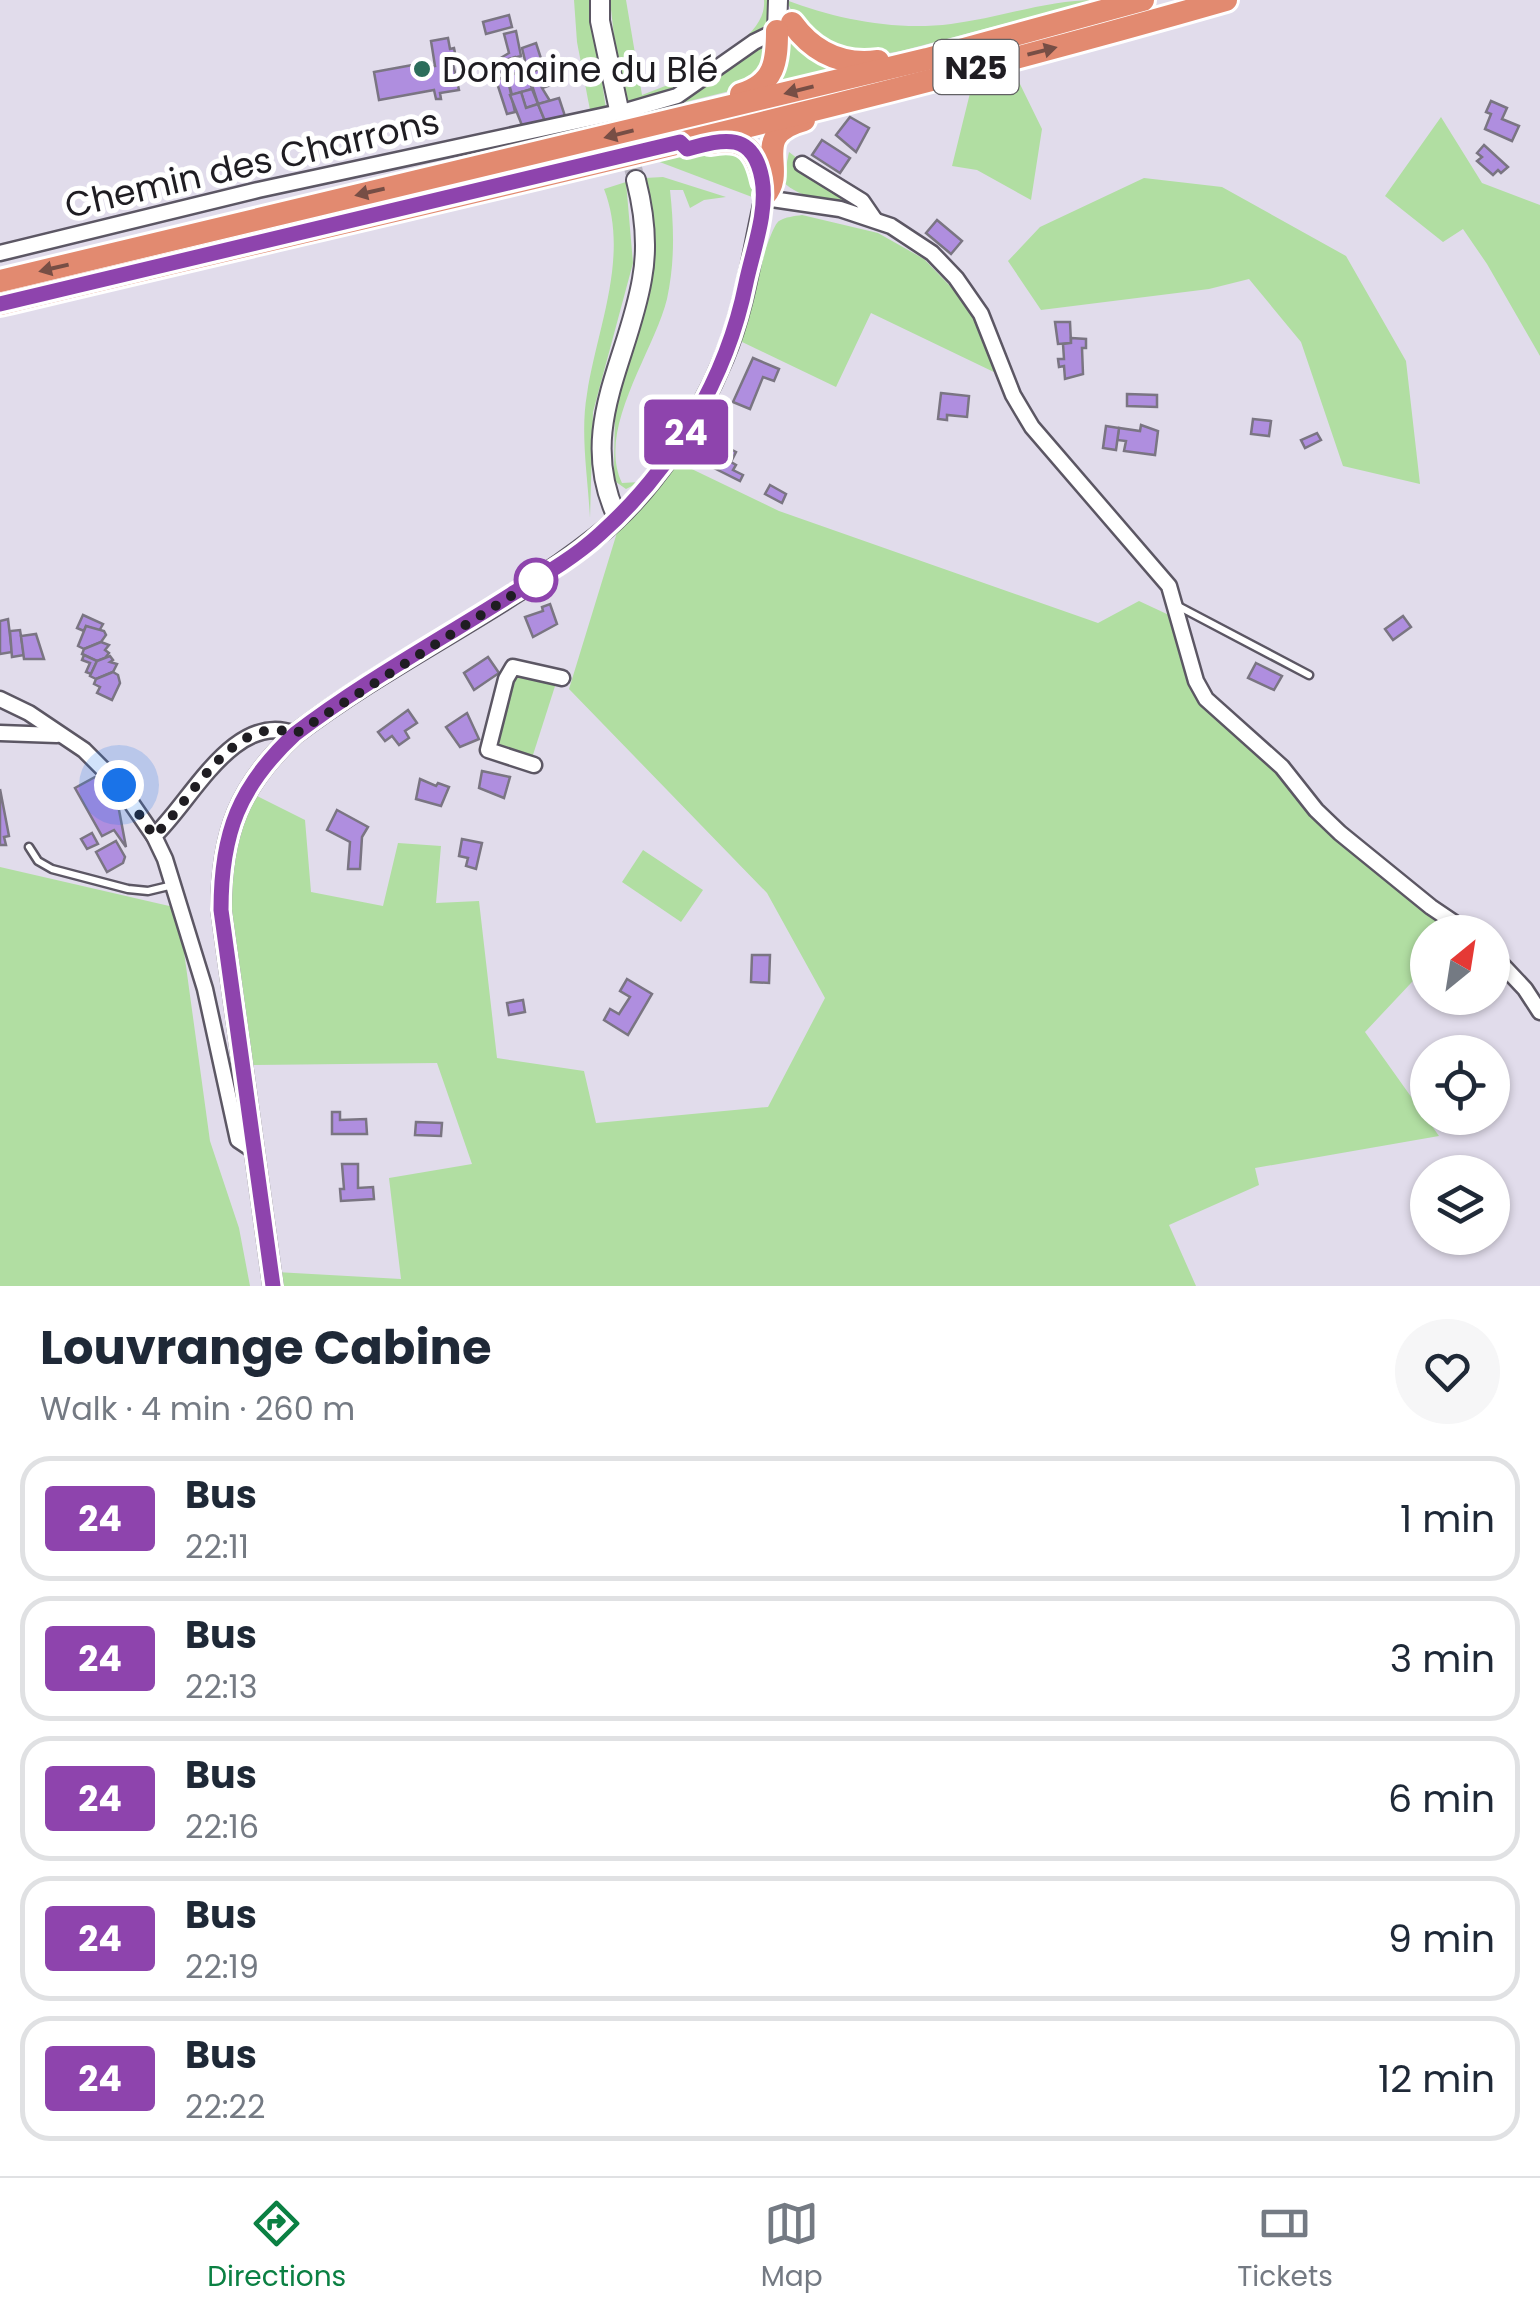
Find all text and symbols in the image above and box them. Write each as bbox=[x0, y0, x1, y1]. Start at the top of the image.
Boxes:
road number: N25 bbox=[934, 40, 1018, 94]
one-way arrow bbox=[1027, 43, 1058, 58]
place label: Domaine du Blé bbox=[442, 45, 718, 94]
marker: Domaine du Blé bbox=[411, 58, 433, 80]
one-way arrow bbox=[783, 83, 814, 98]
street label: Chemin des Charrons bbox=[60, 96, 444, 230]
one-way arrow bbox=[603, 127, 634, 142]
one-way arrow bbox=[354, 185, 385, 200]
one-way arrow bbox=[38, 261, 69, 276]
line badge: 24 bbox=[641, 400, 731, 464]
text: 24 bbox=[664, 408, 708, 457]
unlabelled marker bbox=[515, 559, 557, 601]
your location bbox=[94, 760, 144, 810]
north arrow bbox=[1410, 915, 1510, 1015]
map controls bbox=[1410, 915, 1510, 1255]
button: locate bbox=[1410, 1035, 1510, 1135]
button: layers bbox=[1410, 1155, 1510, 1255]
text: Louvrange Cabine bbox=[40, 1314, 492, 1381]
button: heart bbox=[1395, 1319, 1500, 1424]
text: Walk · 4 min · 260 m bbox=[40, 1386, 355, 1431]
text: Bus bbox=[185, 1468, 257, 1521]
text: 1 min bbox=[1400, 1492, 1495, 1545]
text: 24 bbox=[78, 1494, 122, 1543]
text: 22:11 bbox=[185, 1524, 249, 1569]
text: Bus bbox=[185, 1608, 257, 1661]
text: 3 min bbox=[1390, 1632, 1495, 1685]
text: 24 bbox=[78, 1634, 122, 1683]
text: 22:13 bbox=[185, 1664, 258, 1709]
text: Bus bbox=[185, 1748, 257, 1801]
text: 6 min bbox=[1388, 1772, 1495, 1825]
text: 24 bbox=[78, 1774, 122, 1823]
text: 22:16 bbox=[185, 1804, 259, 1849]
text: Bus bbox=[185, 1888, 257, 1941]
text: 9 min bbox=[1388, 1912, 1495, 1965]
text: 24 bbox=[78, 1914, 122, 1963]
text: 22:19 bbox=[185, 1944, 259, 1989]
text: Bus bbox=[185, 2028, 257, 2081]
text: 12 min bbox=[1378, 2052, 1495, 2105]
text: 24 bbox=[78, 2054, 122, 2103]
text: 22:22 bbox=[185, 2084, 265, 2129]
tab: Directions bbox=[207, 2196, 346, 2298]
tab: Map bbox=[761, 2196, 823, 2298]
tab: Tickets bbox=[1237, 2196, 1333, 2298]

